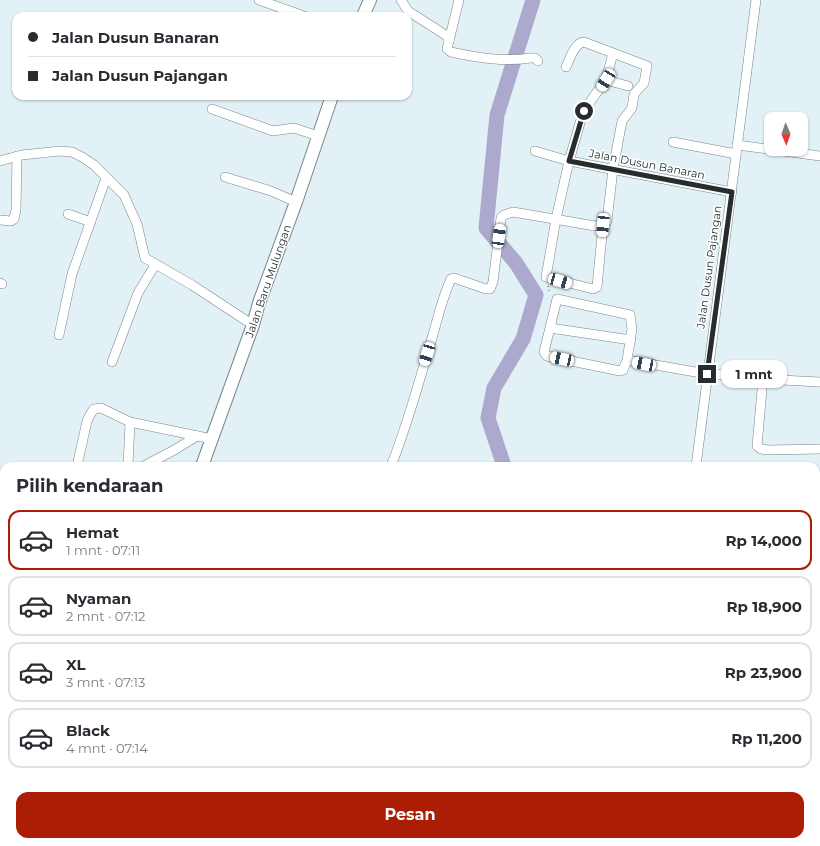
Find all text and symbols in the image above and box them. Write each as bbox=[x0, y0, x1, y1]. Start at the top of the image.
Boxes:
text: Jalan Dusun Banaran bbox=[52, 28, 219, 47]
text: Jalan Dusun Pajangan bbox=[52, 66, 228, 85]
car bbox=[595, 67, 617, 93]
route start bbox=[575, 102, 593, 120]
north arrow bbox=[764, 112, 808, 156]
map controls bbox=[764, 112, 808, 156]
street label: Jalan Dusun Banaran bbox=[587, 146, 706, 182]
street label: Jalan Dusun Pajangan bbox=[693, 205, 725, 330]
car bbox=[596, 213, 610, 237]
street label: Jalan Baru Mulungan bbox=[242, 223, 294, 340]
car bbox=[491, 223, 507, 249]
car bbox=[547, 272, 573, 290]
car bbox=[418, 341, 436, 367]
car bbox=[549, 351, 575, 367]
car bbox=[631, 356, 657, 372]
callout: 1 mnt bbox=[721, 360, 787, 388]
route end bbox=[698, 365, 716, 383]
text: 1 mnt bbox=[735, 366, 773, 382]
text: Pilih kendaraan bbox=[16, 475, 163, 497]
icon: car bbox=[18, 522, 54, 558]
text: Hemat bbox=[66, 523, 119, 542]
text: Rp 14,000 bbox=[726, 531, 802, 550]
text: 1 mnt · 07:11 bbox=[66, 542, 140, 558]
icon: car bbox=[18, 588, 54, 624]
text: Nyaman bbox=[66, 589, 131, 608]
text: Rp 18,900 bbox=[727, 597, 802, 616]
text: 2 mnt · 07:12 bbox=[66, 608, 145, 624]
icon: car bbox=[18, 654, 54, 690]
text: XL bbox=[66, 655, 85, 674]
text: Rp 23,900 bbox=[725, 663, 802, 682]
text: 3 mnt · 07:13 bbox=[66, 674, 145, 690]
icon: car bbox=[18, 720, 54, 756]
text: Black bbox=[66, 721, 110, 740]
text: Rp 11,200 bbox=[731, 729, 802, 748]
text: 4 mnt · 07:14 bbox=[66, 740, 148, 756]
button: Pesan bbox=[16, 792, 804, 838]

